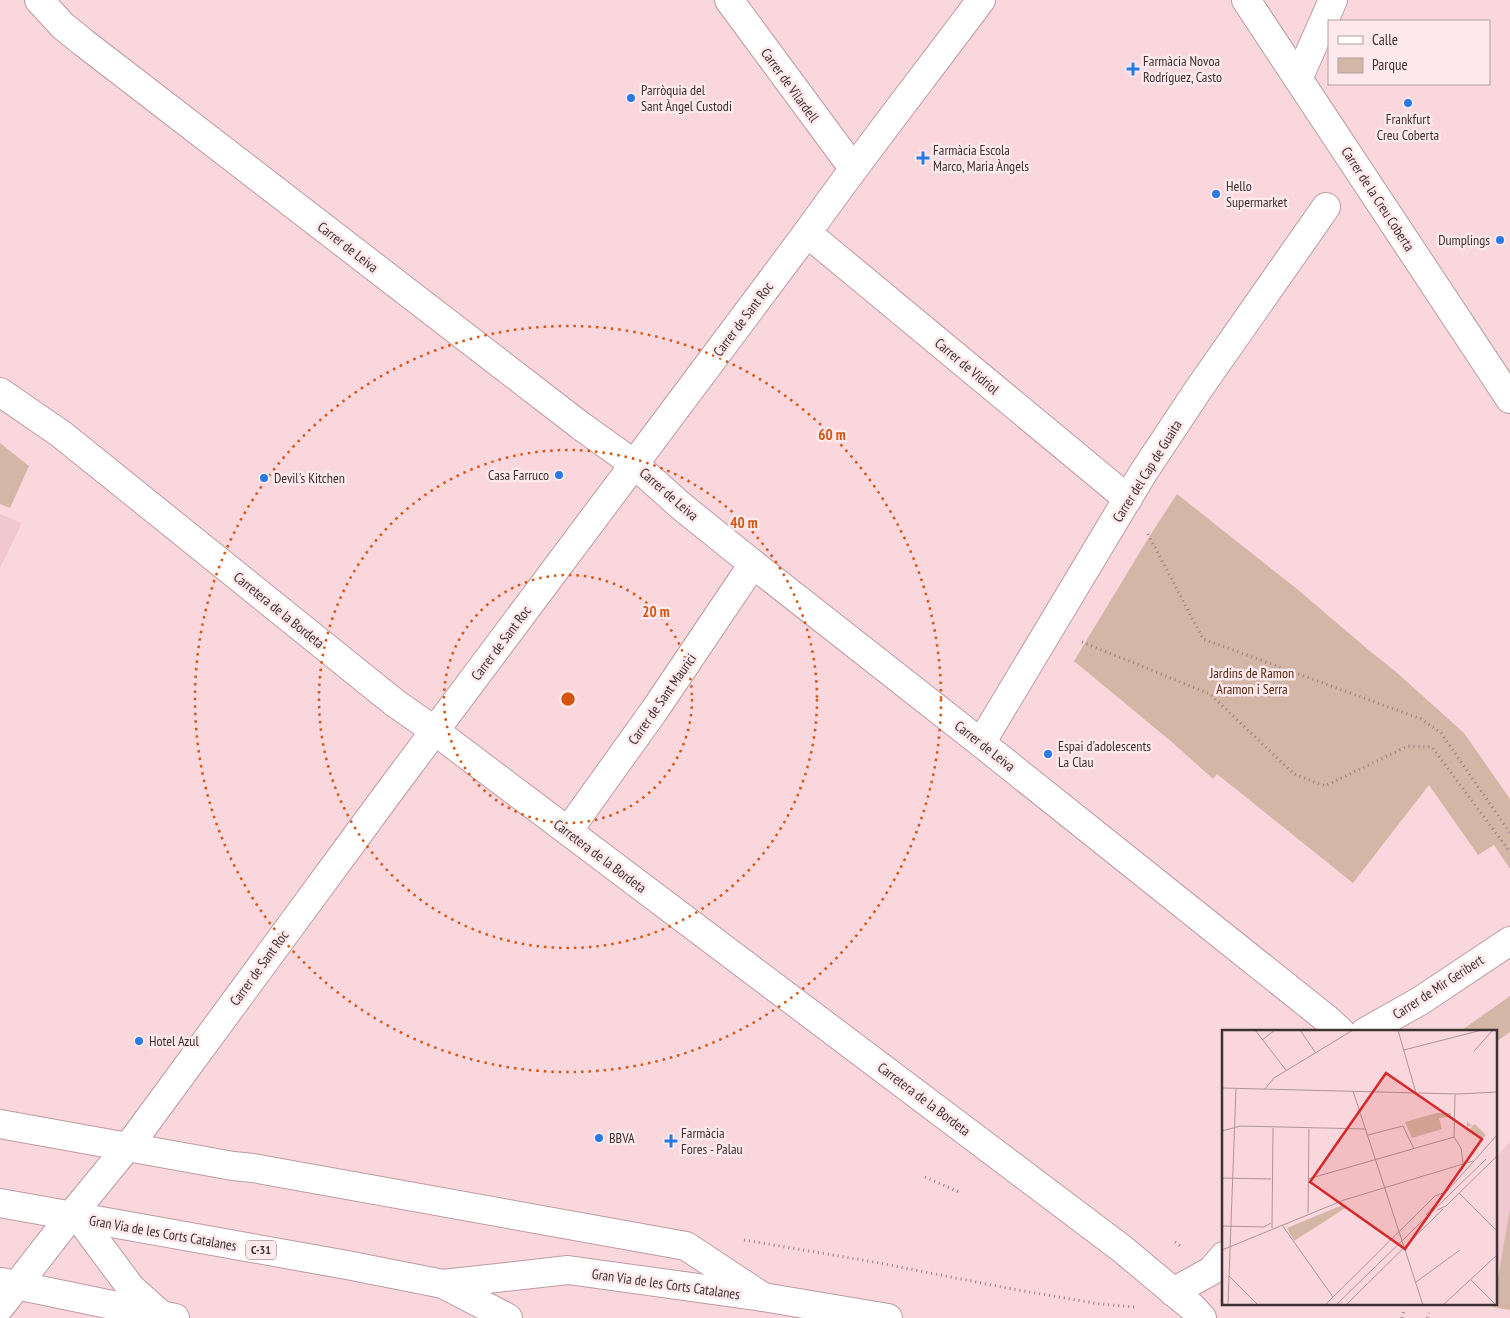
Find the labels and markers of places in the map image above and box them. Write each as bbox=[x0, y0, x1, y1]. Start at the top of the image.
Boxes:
place label: Farmàcia Novoa Rodríguez, Casto bbox=[1143, 52, 1222, 86]
marker: Farmàcia Novoa Rodríguez, Casto bbox=[1127, 63, 1139, 75]
place label: Parròquia del Sant Àngel Custodi bbox=[641, 81, 732, 115]
marker: Parròquia del Sant Àngel Custodi bbox=[625, 92, 637, 104]
marker: Frankfurt Creu Coberta bbox=[1402, 97, 1414, 109]
place label: Frankfurt Creu Coberta bbox=[1377, 110, 1439, 144]
place label: Farmàcia Escola Marco, Maria Àngels bbox=[933, 141, 1029, 175]
marker: Farmàcia Escola Marco, Maria Àngels bbox=[917, 152, 929, 164]
place label: Hello Supermarket bbox=[1226, 177, 1287, 211]
marker: Hello Supermarket bbox=[1210, 188, 1222, 200]
place label: Dumplings bbox=[1438, 231, 1490, 249]
marker: Dumplings bbox=[1494, 234, 1506, 246]
place label: Casa Farruco bbox=[488, 466, 549, 484]
place label: Devil's Kitchen bbox=[274, 469, 345, 487]
marker: Casa Farruco bbox=[553, 469, 565, 481]
marker: Devil's Kitchen bbox=[258, 472, 270, 484]
centre of rings bbox=[559, 690, 577, 708]
place label: Espai d'adolescents La Clau bbox=[1058, 737, 1151, 771]
marker: Espai d'adolescents La Clau bbox=[1042, 748, 1054, 760]
place label: Hotel Azul bbox=[149, 1032, 199, 1050]
marker: Hotel Azul bbox=[133, 1035, 145, 1047]
place label: Farmàcia Fores - Palau bbox=[681, 1124, 743, 1158]
place label: BBVA bbox=[609, 1129, 635, 1147]
marker: BBVA bbox=[593, 1132, 605, 1144]
marker: Farmàcia Fores - Palau bbox=[665, 1135, 677, 1147]

